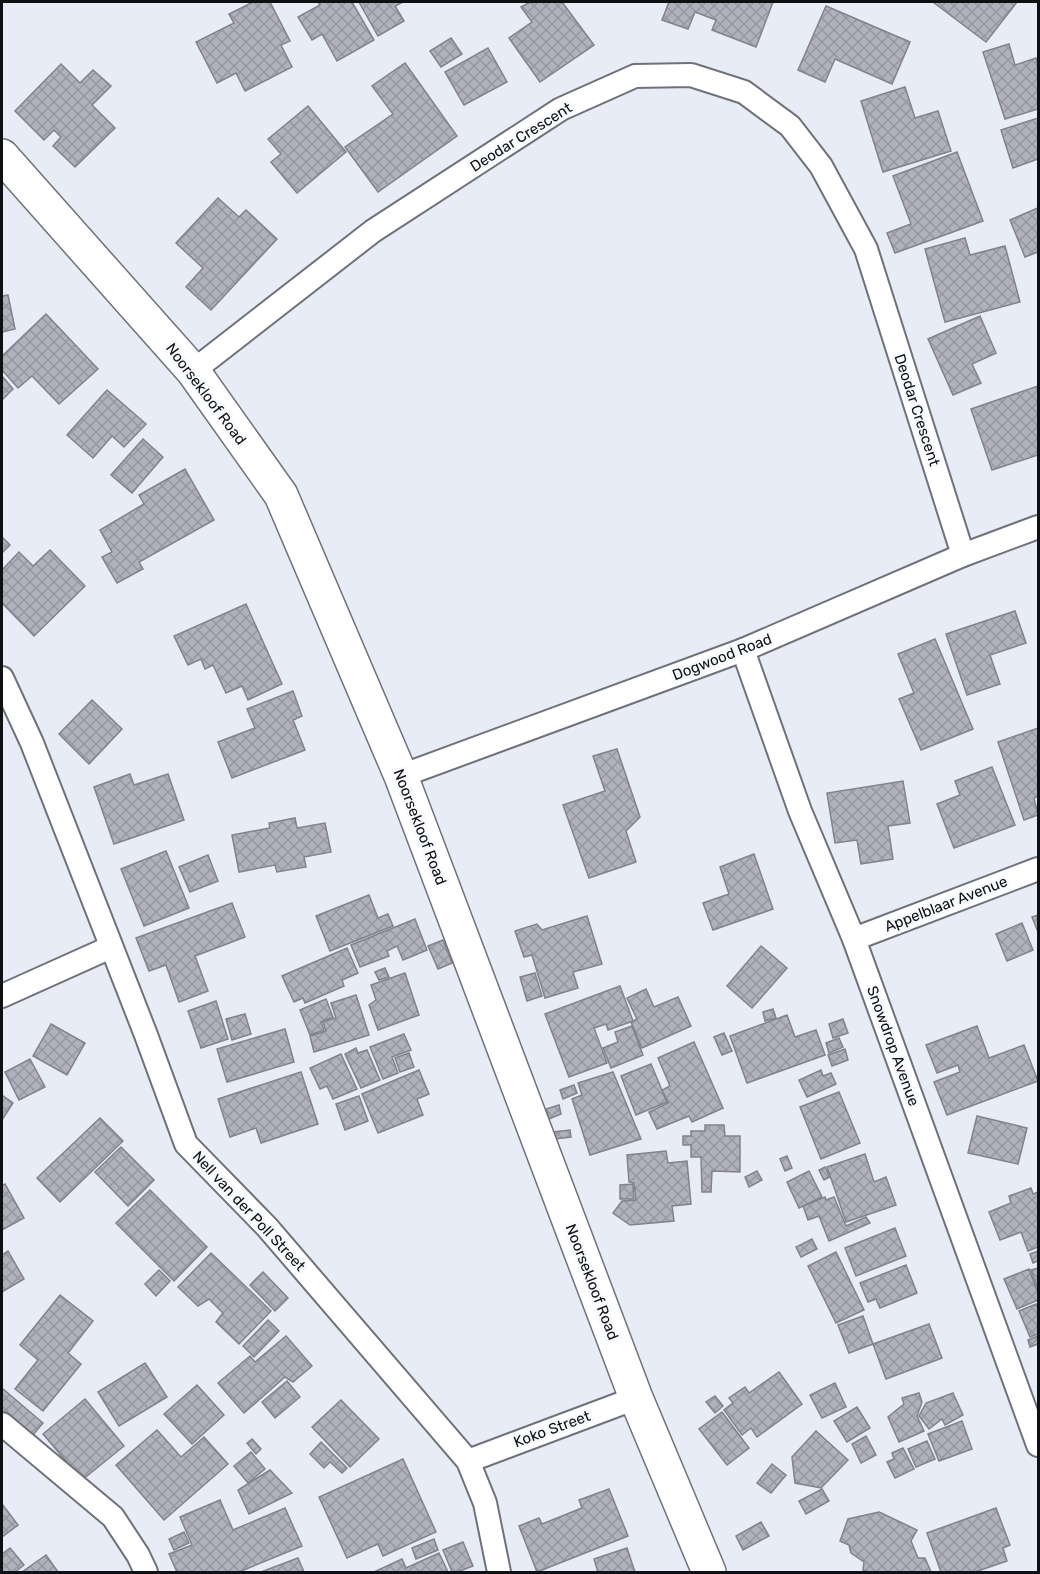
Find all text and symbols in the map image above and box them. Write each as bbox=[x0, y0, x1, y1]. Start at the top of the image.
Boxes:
street label: Deodar Crescent bbox=[467, 98, 575, 176]
street label: Noorsekloof Road bbox=[162, 340, 250, 448]
street label: Deodar Crescent bbox=[890, 352, 944, 468]
street label: Dogwood Road bbox=[670, 630, 774, 684]
street label: Noorsekloof Road bbox=[390, 767, 450, 887]
street label: Appelblaar Avenue bbox=[882, 872, 1010, 936]
street label: Snowdrop Avenue bbox=[863, 983, 923, 1109]
street label: Nell van der Poll Street bbox=[189, 1147, 309, 1275]
street label: Noorsekloof Road bbox=[562, 1222, 622, 1342]
street label: Koko Street bbox=[511, 1407, 593, 1451]

